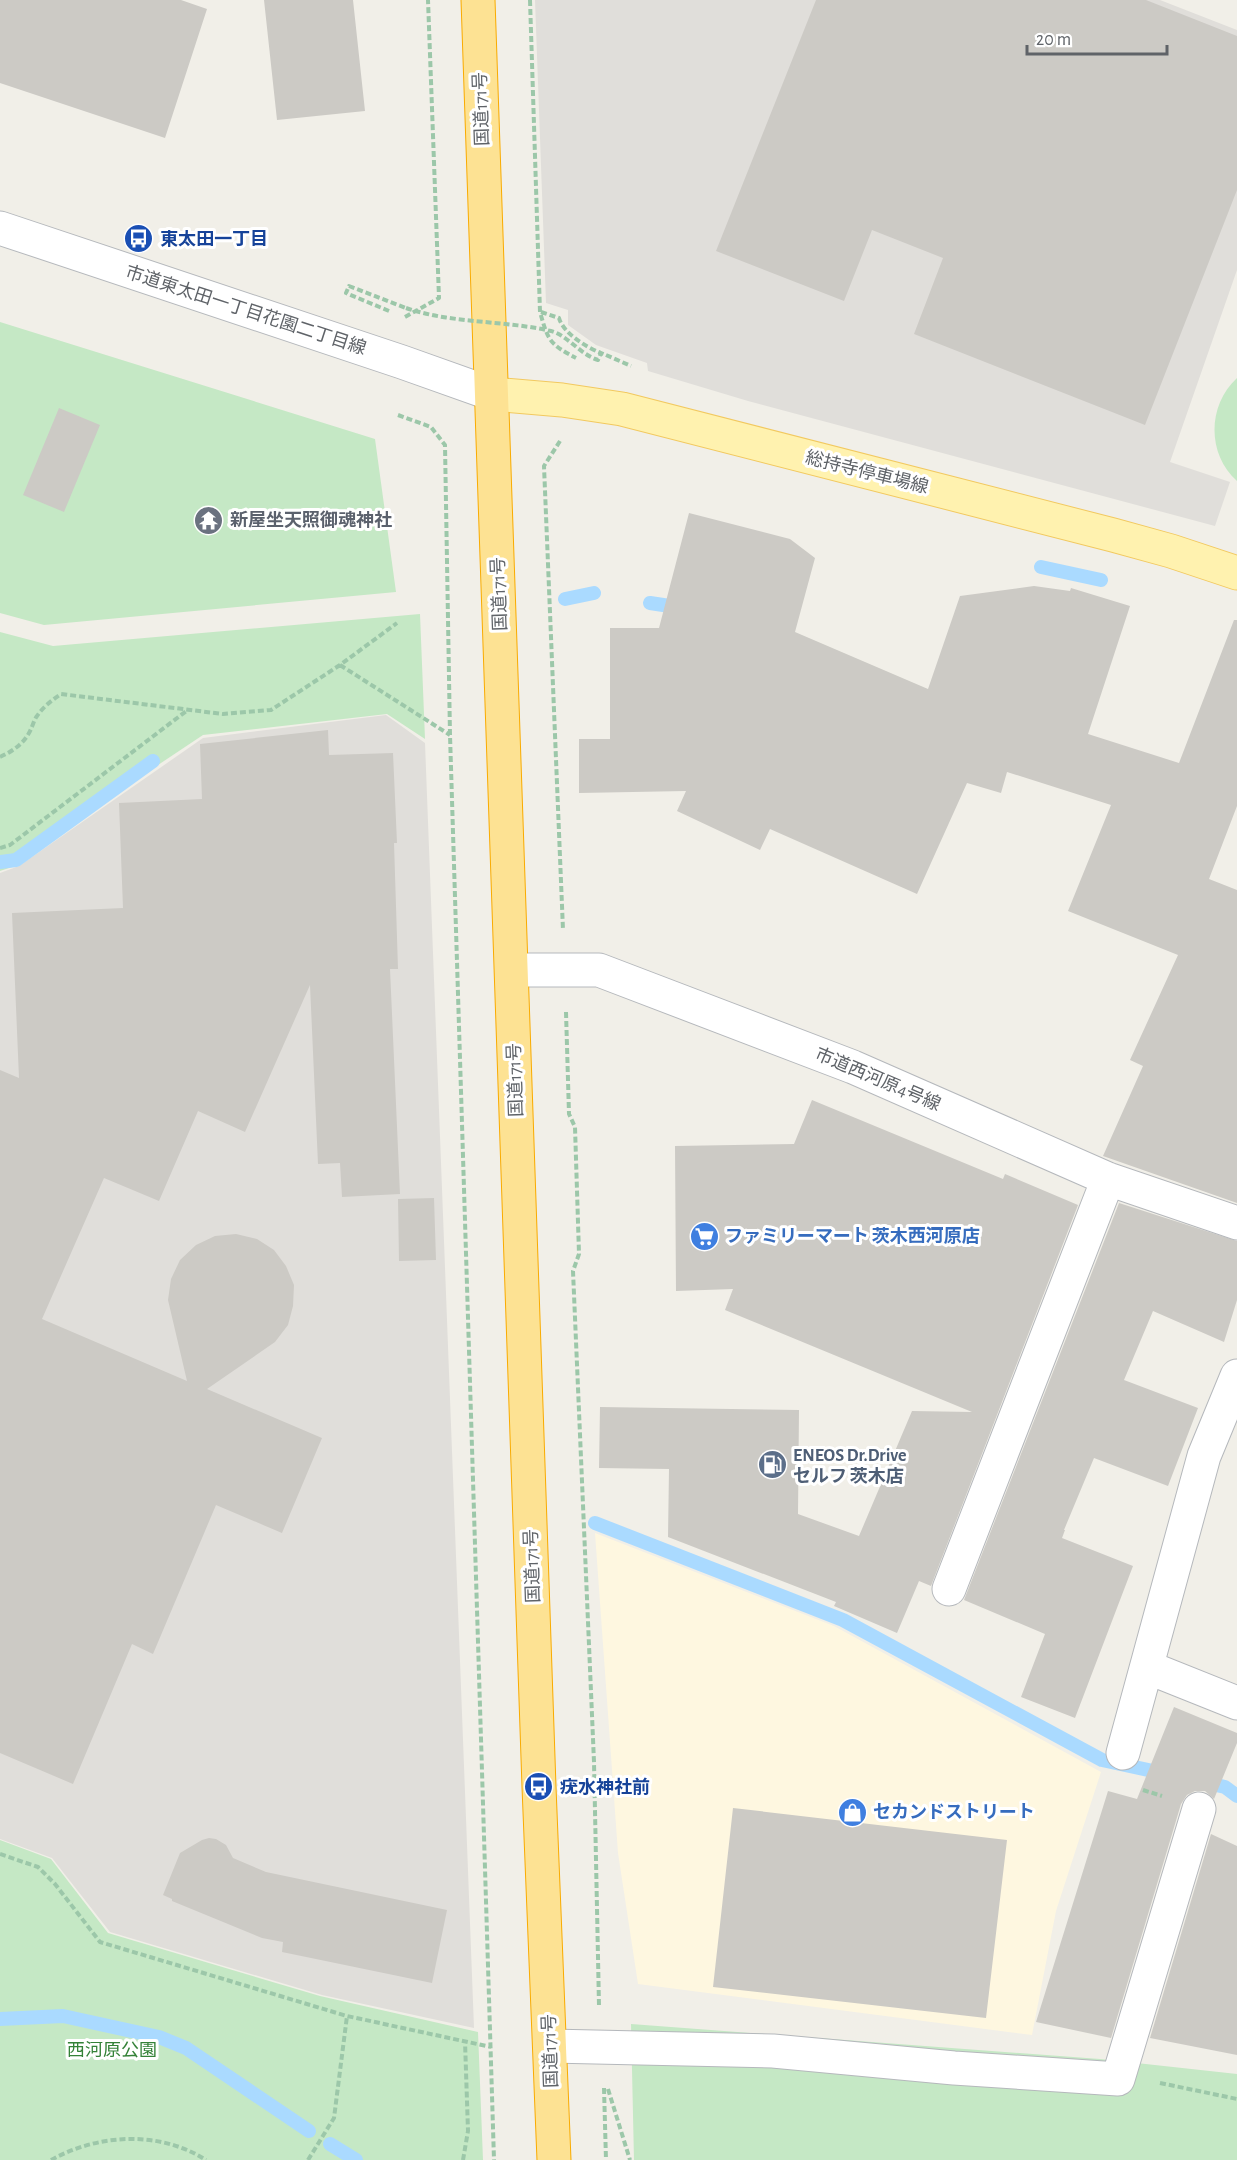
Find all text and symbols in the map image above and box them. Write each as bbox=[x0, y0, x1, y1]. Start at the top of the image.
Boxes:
scale bar bbox=[1027, 18, 1166, 56]
text: 20 m bbox=[1036, 31, 1071, 49]
street label: 国道171号 bbox=[470, 72, 492, 146]
bus stop icon: 東太田一丁目 bbox=[123, 223, 155, 255]
place label: 東太田一丁目 bbox=[160, 230, 268, 249]
street label: 市道東太田一丁目花園二丁目線 bbox=[123, 262, 369, 358]
street label: 総持寺停車場線 bbox=[803, 447, 931, 497]
temple icon: 新屋坐天照御魂神社 bbox=[193, 504, 225, 536]
place label: 新屋坐天照御魂神社 bbox=[230, 510, 392, 530]
street label: 国道171号 bbox=[488, 557, 510, 631]
street label: 国道171号 bbox=[504, 1043, 526, 1117]
street label: 市道西河原4号線 bbox=[812, 1043, 944, 1115]
supermarket icon: ファミリーマート 茨木西河原店 bbox=[688, 1220, 720, 1252]
place label: ファミリーマート 茨木西河原店 bbox=[725, 1226, 980, 1246]
place label: ENEOS Dr.Drive セルフ 茨木店 bbox=[793, 1447, 907, 1486]
fuel station icon: ENEOS Dr.Drive セルフ 茨木店 bbox=[756, 1449, 788, 1481]
street label: 国道171号 bbox=[521, 1529, 543, 1603]
bus stop icon: 疣水神社前 bbox=[523, 1771, 555, 1803]
place label: 疣水神社前 bbox=[560, 1777, 650, 1797]
shop icon: セカンドストリート bbox=[836, 1796, 868, 1828]
place label: セカンドストリート bbox=[873, 1803, 1035, 1822]
street label: 国道171号 bbox=[539, 2014, 561, 2088]
park label: 西河原公園 bbox=[67, 2041, 157, 2060]

